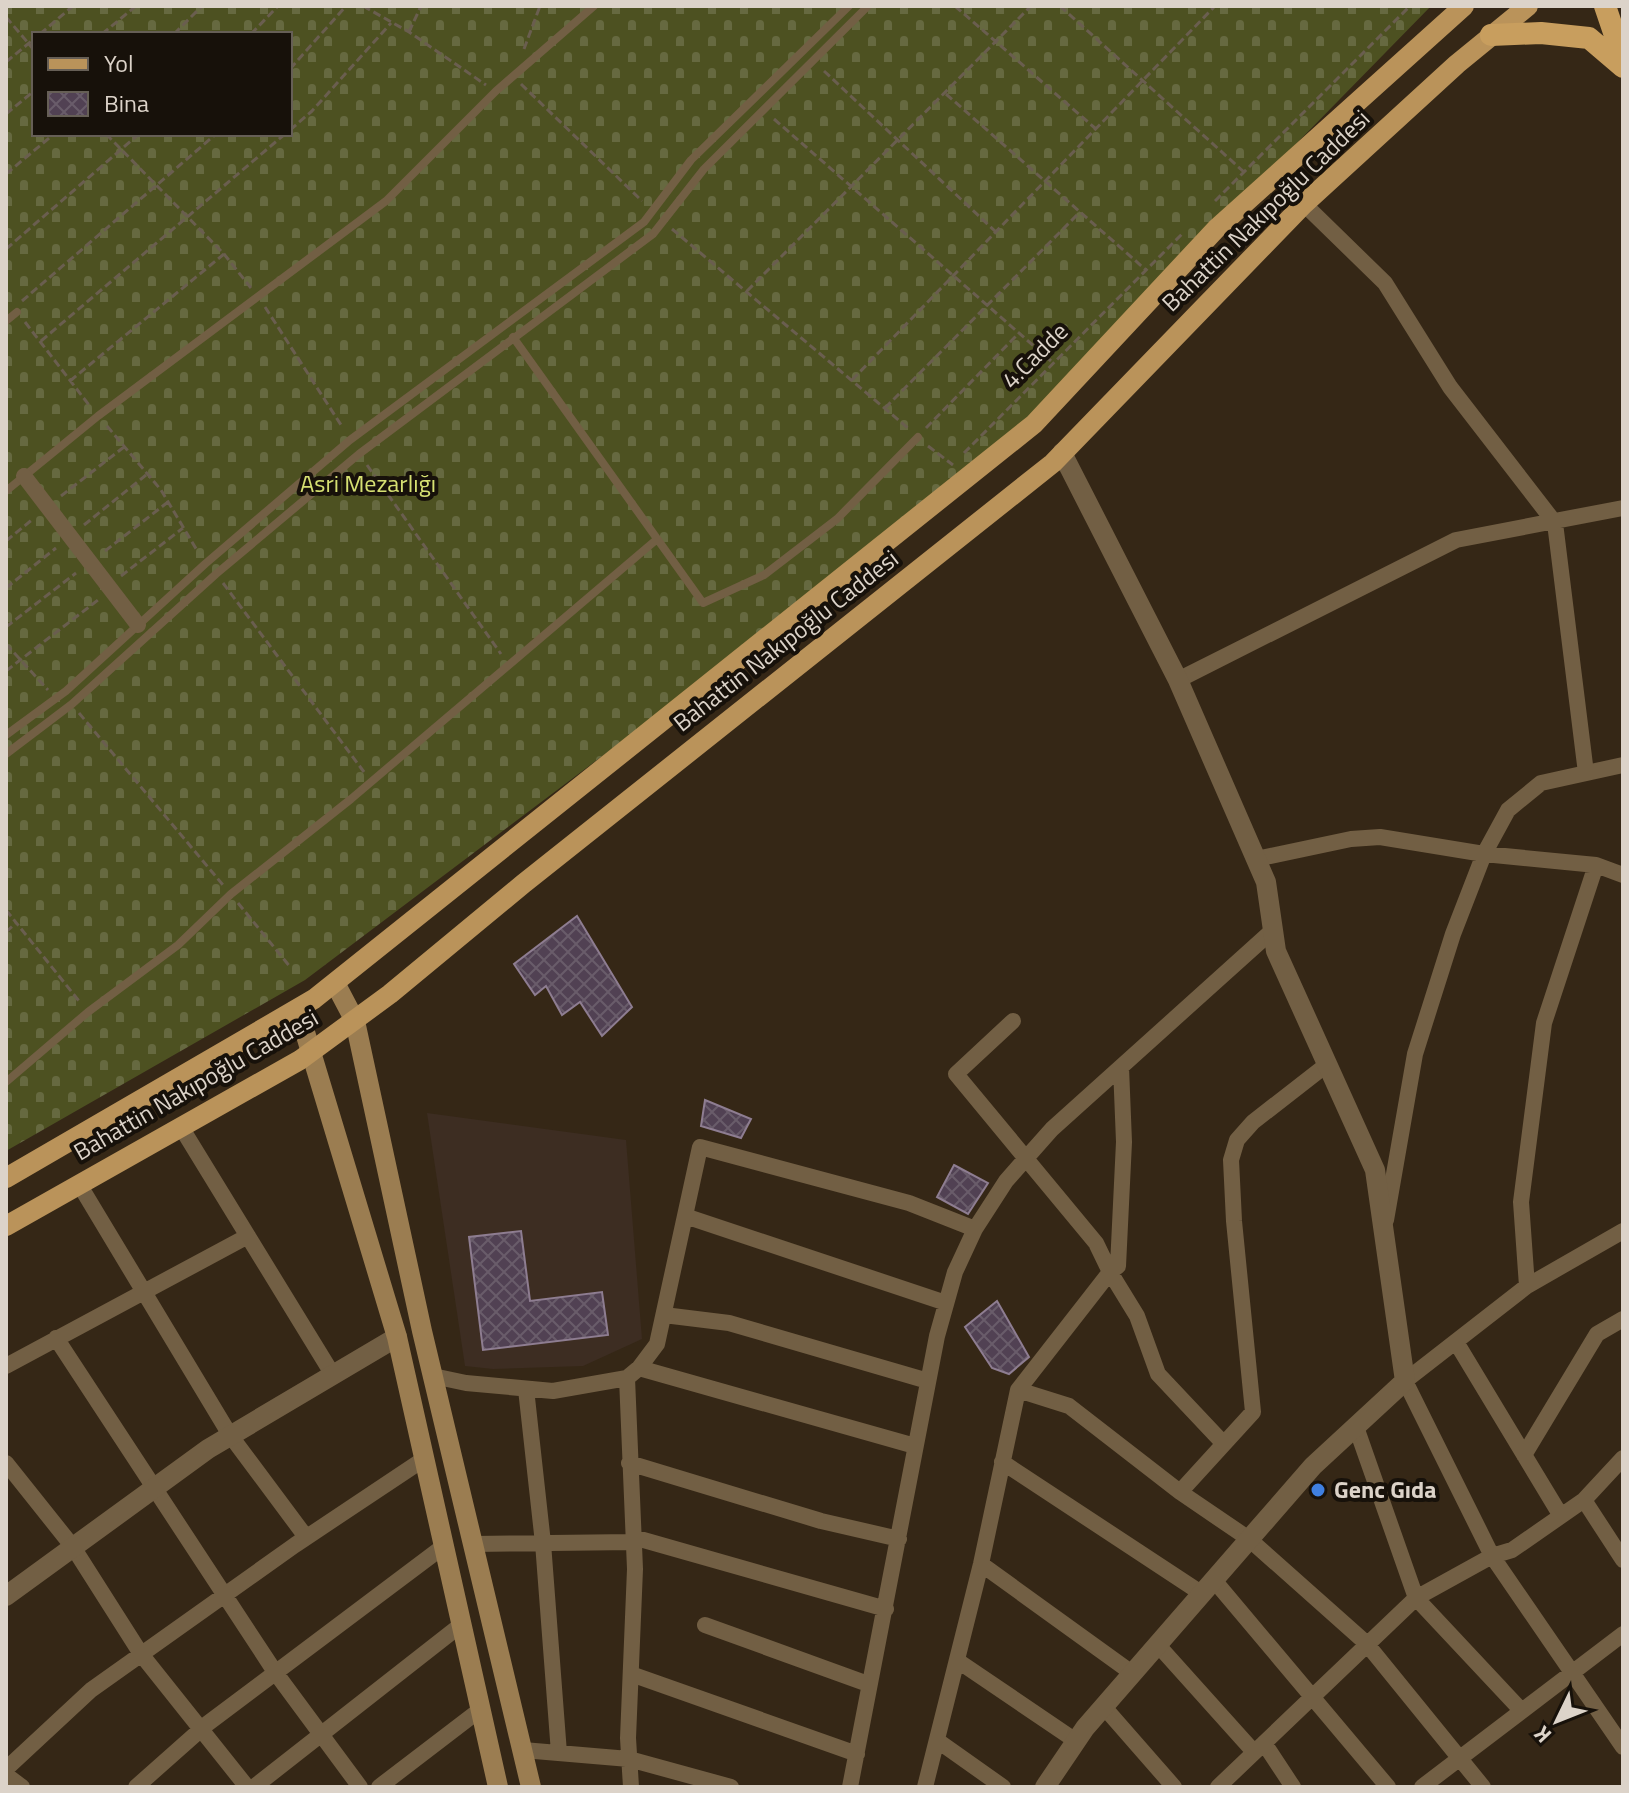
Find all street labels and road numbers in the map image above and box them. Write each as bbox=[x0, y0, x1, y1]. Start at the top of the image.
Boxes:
street label: Bahattin Nakıpoğlu Caddesi bbox=[1153, 101, 1378, 320]
street label: 4.Cadde bbox=[993, 314, 1076, 397]
street label: Bahattin Nakıpoğlu Caddesi bbox=[665, 541, 906, 740]
street label: Bahattin Nakıpoğlu Caddesi bbox=[66, 999, 325, 1169]

